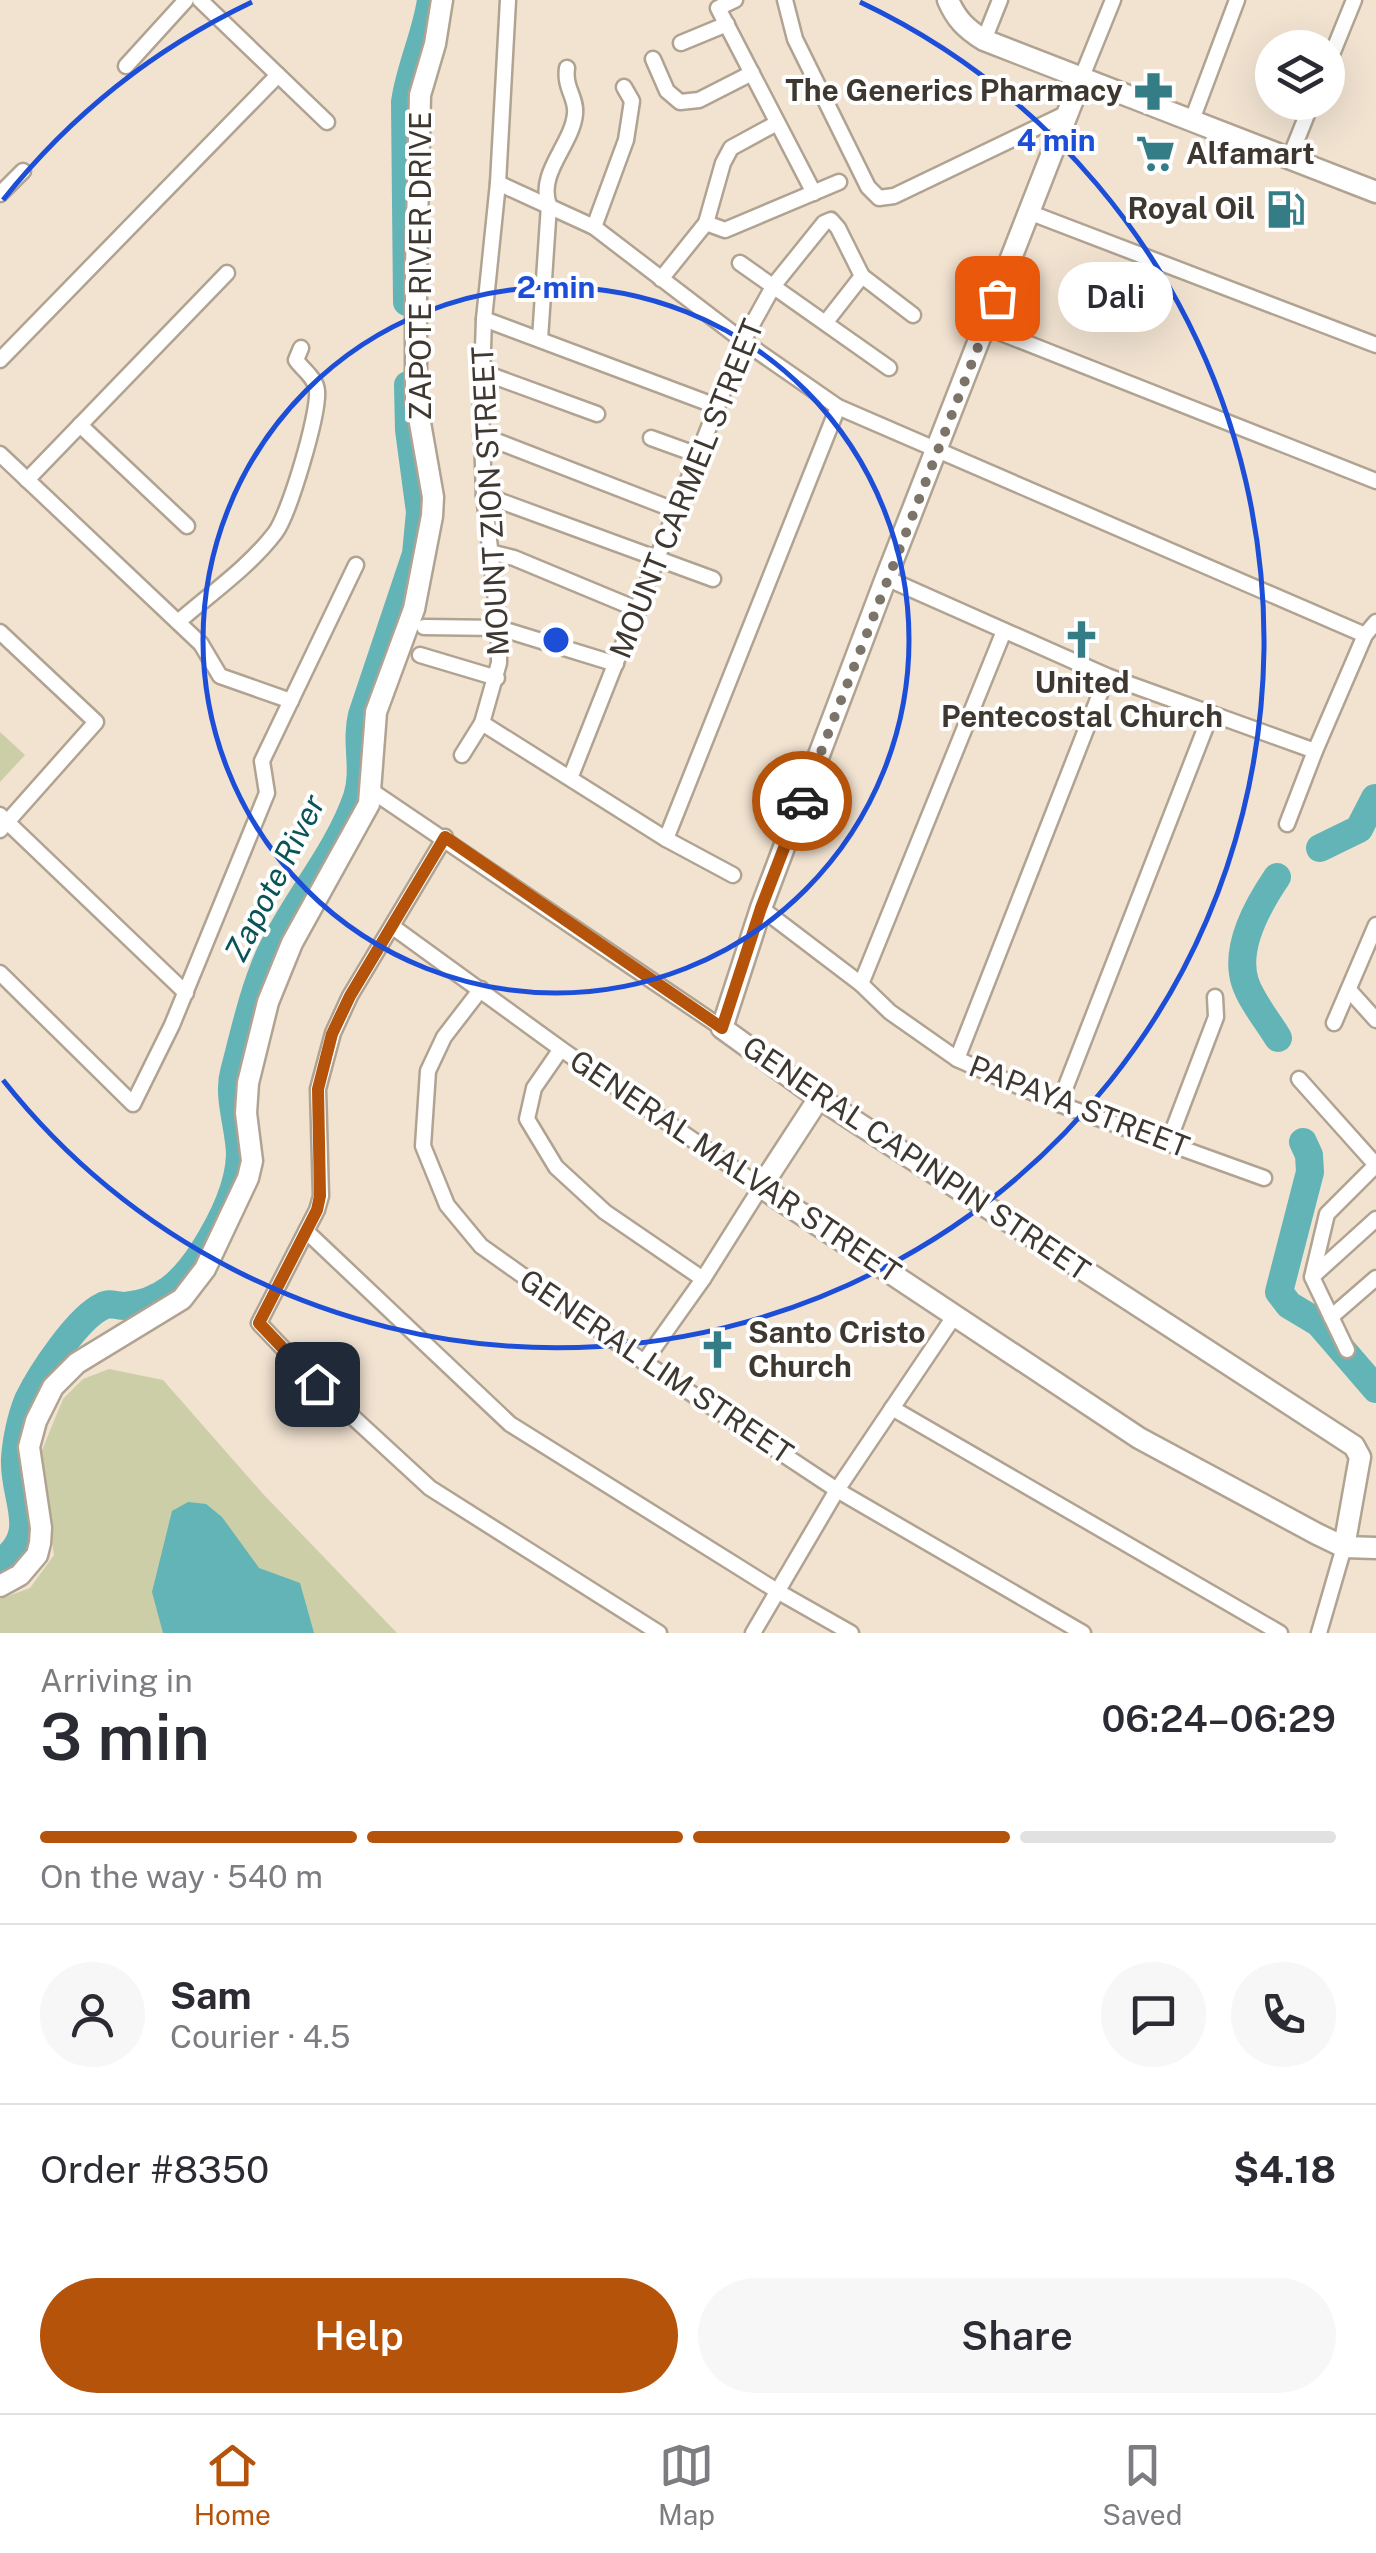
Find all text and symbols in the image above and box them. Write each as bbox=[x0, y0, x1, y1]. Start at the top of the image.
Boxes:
map controls bbox=[1255, 30, 1345, 120]
button: layers bbox=[1255, 30, 1345, 120]
pharmacy icon: The Generics Pharmacy bbox=[1132, 70, 1174, 112]
place label: The Generics Pharmacy bbox=[785, 72, 1123, 108]
street label: ZAPOTE RIVER DRIVE bbox=[402, 111, 438, 421]
text: 4 min bbox=[1016, 122, 1096, 158]
supermarket icon: Alfamart bbox=[1135, 133, 1177, 175]
place label: Alfamart bbox=[1186, 135, 1315, 171]
fuel station icon: Royal Oil bbox=[1264, 188, 1306, 230]
place label: Royal Oil bbox=[1127, 190, 1255, 226]
pin bbox=[955, 256, 1040, 341]
callout: Dali bbox=[1057, 263, 1172, 333]
text: 2 min bbox=[517, 269, 595, 305]
icon: bag bbox=[970, 271, 1025, 326]
text: Dali bbox=[1086, 278, 1145, 315]
street label: MOUNT CARMEL STREET bbox=[602, 314, 771, 663]
street label: MOUNT ZION STREET bbox=[464, 345, 516, 657]
church icon: United Pentecostal Church bbox=[1061, 618, 1103, 660]
centre of rings bbox=[538, 622, 574, 658]
place label: United Pentecostal Church bbox=[941, 664, 1223, 734]
courier bbox=[752, 751, 852, 851]
icon: car bbox=[775, 774, 830, 829]
water label: Zapote River bbox=[217, 788, 333, 967]
street label: GENERAL CAPINPIN STREET bbox=[736, 1028, 1097, 1288]
street label: GENERAL MALVAR STREET bbox=[563, 1042, 908, 1290]
street label: PAPAYA STREET bbox=[964, 1048, 1195, 1165]
street label: GENERAL LIM STREET bbox=[513, 1261, 800, 1471]
place label: Santo Cristo Church bbox=[748, 1314, 926, 1384]
church icon: Santo Cristo Church bbox=[697, 1329, 739, 1371]
pin bbox=[275, 1342, 360, 1427]
icon: home bbox=[290, 1357, 345, 1412]
text: Arriving in bbox=[40, 1662, 193, 1699]
text: 06:24–06:29 bbox=[1101, 1696, 1336, 1741]
text: 3 min bbox=[40, 1698, 210, 1775]
text: On the way · 540 m bbox=[40, 1858, 323, 1895]
button: person bbox=[40, 1962, 145, 2067]
button: chat bbox=[1101, 1962, 1206, 2067]
button: phone bbox=[1231, 1962, 1336, 2067]
text: Sam bbox=[170, 1973, 252, 2018]
text: Courier · 4.5 bbox=[170, 2018, 350, 2055]
text: Order #8350 bbox=[40, 2147, 269, 2192]
text: $4.18 bbox=[1233, 2147, 1336, 2192]
button: Help bbox=[40, 2278, 678, 2393]
button: Share bbox=[698, 2278, 1336, 2393]
tab: Home bbox=[194, 2438, 271, 2531]
tab: Map bbox=[658, 2438, 715, 2531]
tab: Saved bbox=[1102, 2438, 1182, 2531]

